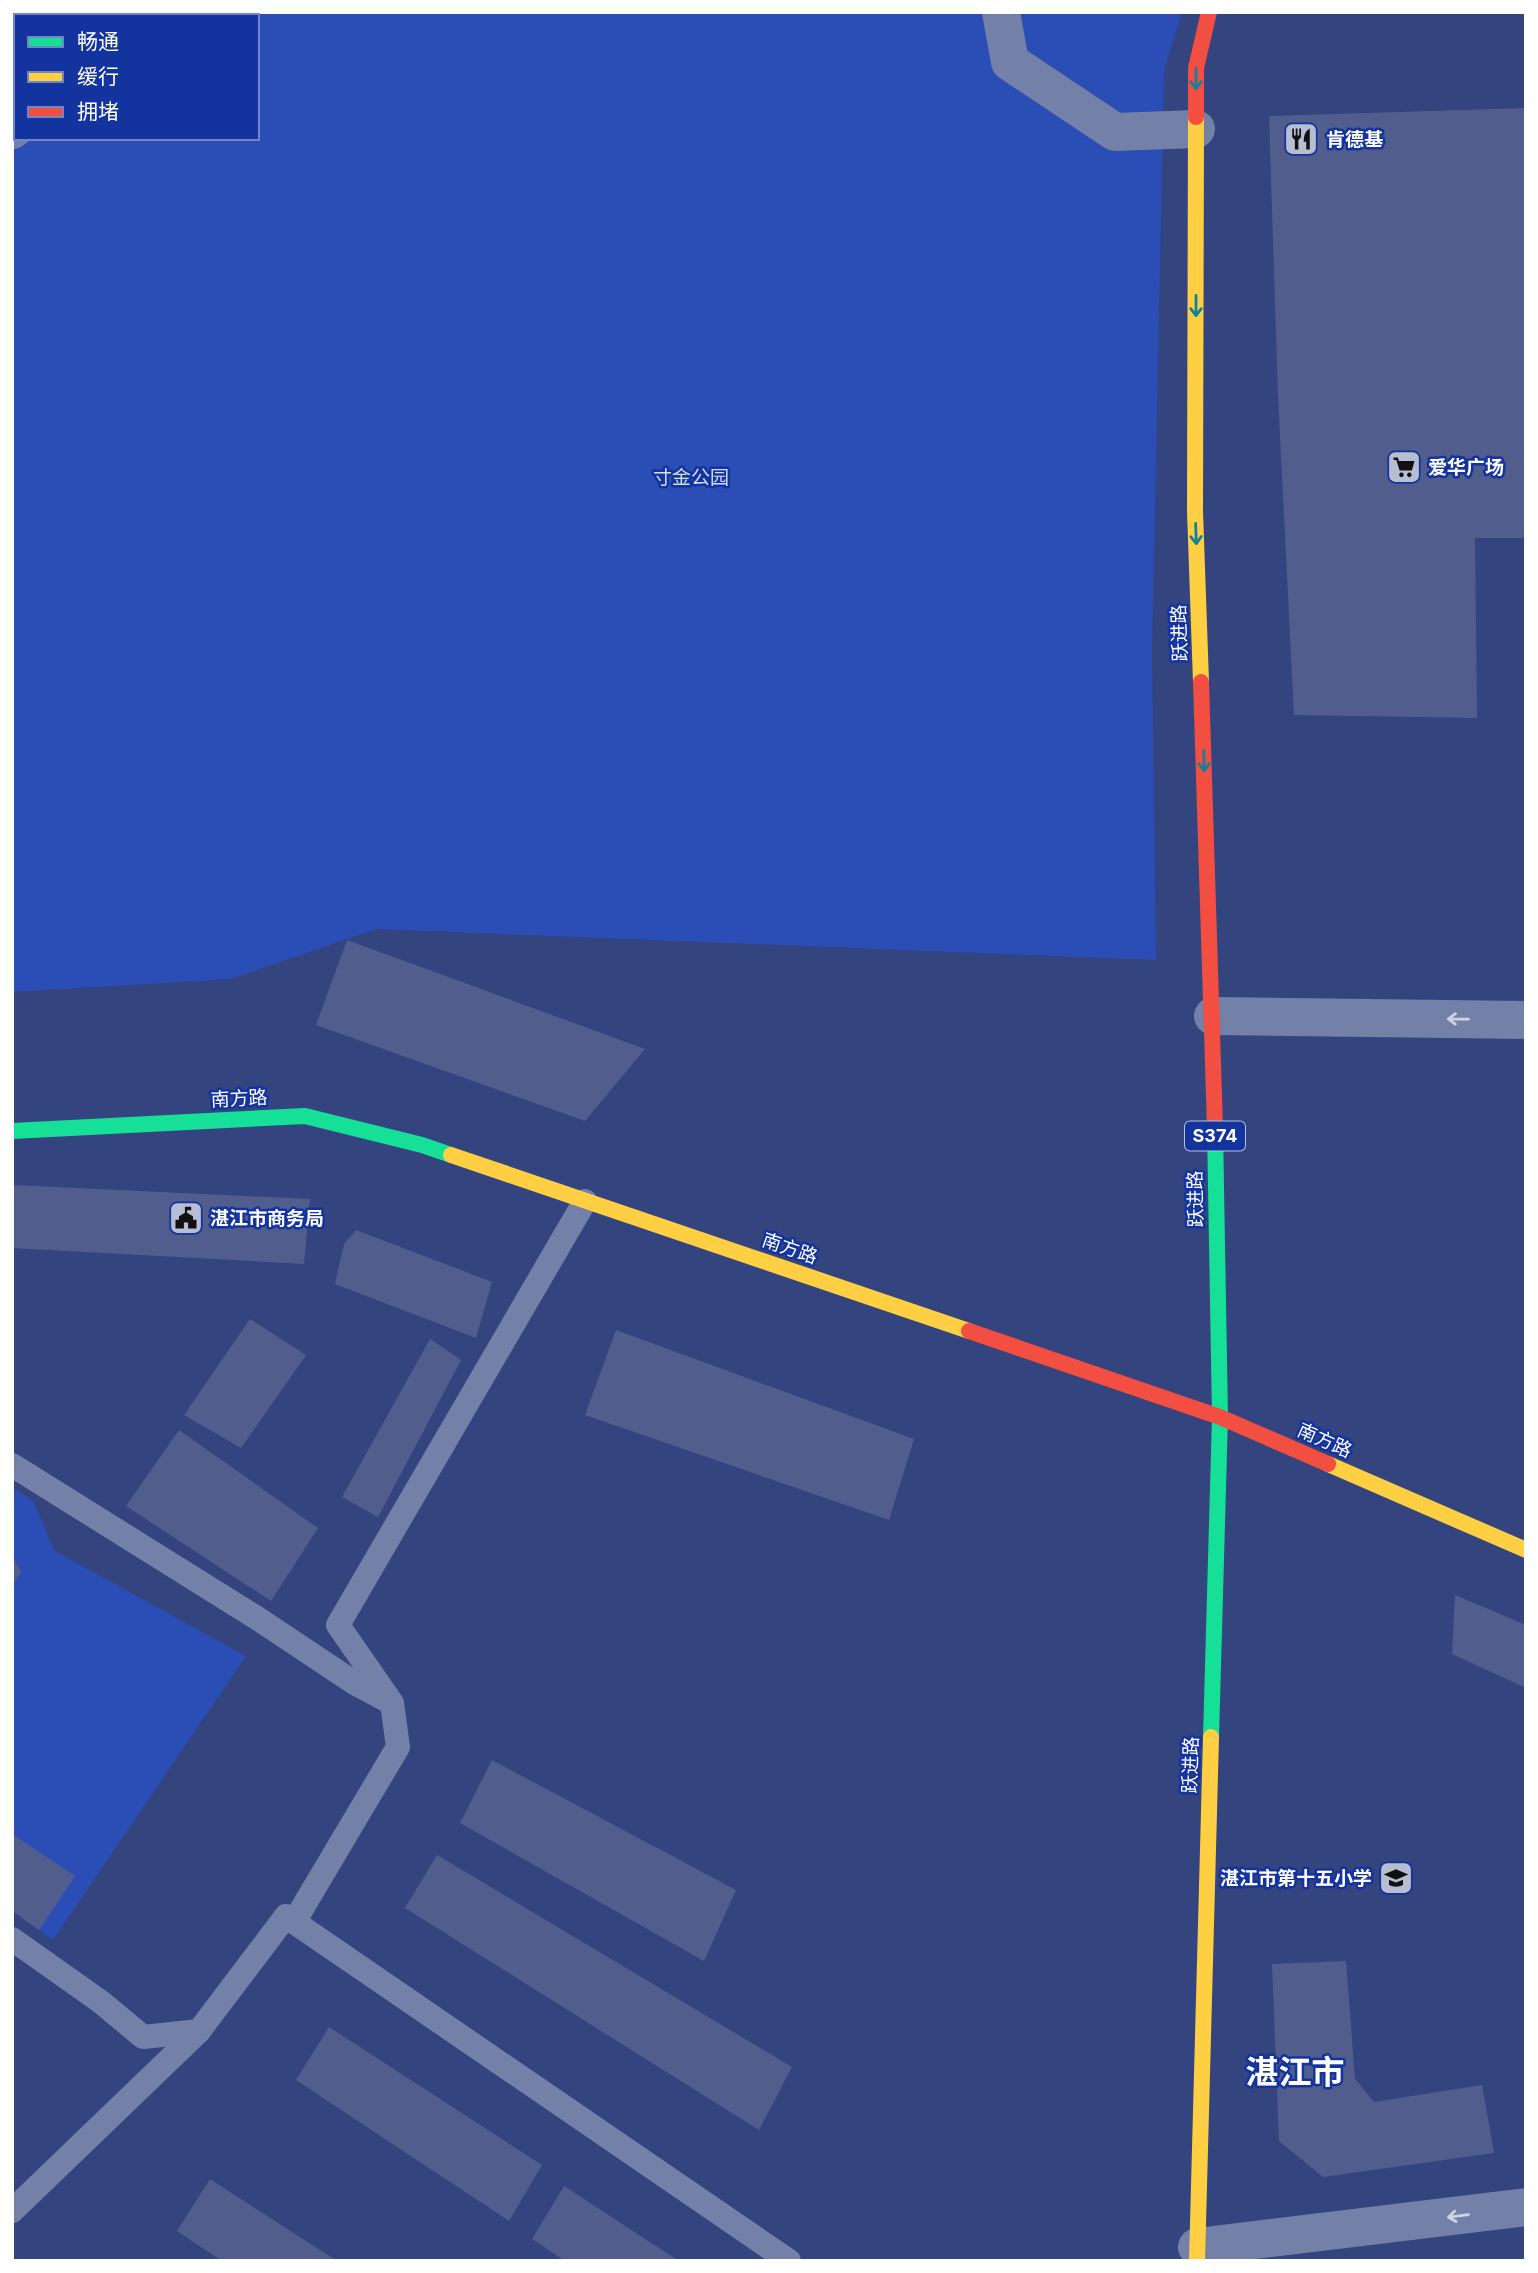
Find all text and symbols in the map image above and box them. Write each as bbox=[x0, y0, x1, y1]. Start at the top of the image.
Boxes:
legend bbox=[14, 14, 259, 140]
text: 畅通 bbox=[77, 29, 119, 54]
text: 缓行 bbox=[77, 64, 119, 89]
one-way arrow bbox=[1189, 67, 1203, 90]
text: 拥堵 bbox=[77, 99, 119, 124]
restaurant icon: 肯德基 bbox=[1282, 120, 1320, 158]
place label: 肯德基 bbox=[1326, 128, 1384, 151]
one-way arrow bbox=[1189, 295, 1203, 318]
supermarket icon: 爱华广场 bbox=[1385, 448, 1423, 486]
place label: 爱华广场 bbox=[1428, 456, 1504, 479]
park label: 寸金公园 bbox=[653, 466, 729, 489]
one-way arrow bbox=[1190, 522, 1203, 545]
street label: 跃进路 bbox=[1167, 604, 1192, 662]
one-way arrow bbox=[1198, 750, 1211, 773]
one-way arrow bbox=[1446, 1012, 1469, 1026]
street label: 南方路 bbox=[210, 1086, 268, 1111]
road number: S374 bbox=[1185, 1121, 1245, 1150]
street label: 跃进路 bbox=[1184, 1170, 1207, 1228]
public building icon: 湛江市商务局 bbox=[167, 1199, 205, 1237]
place label: 湛江市商务局 bbox=[210, 1207, 324, 1230]
street label: 南方路 bbox=[759, 1228, 821, 1269]
street label: 南方路 bbox=[1294, 1418, 1356, 1463]
street label: 跃进路 bbox=[1178, 1736, 1203, 1794]
school or university icon: 湛江市第十五小学 bbox=[1377, 1859, 1415, 1897]
place label: 湛江市第十五小学 bbox=[1220, 1867, 1372, 1890]
district label: 湛江市 bbox=[1246, 2052, 1345, 2092]
one-way arrow bbox=[1447, 2209, 1470, 2222]

